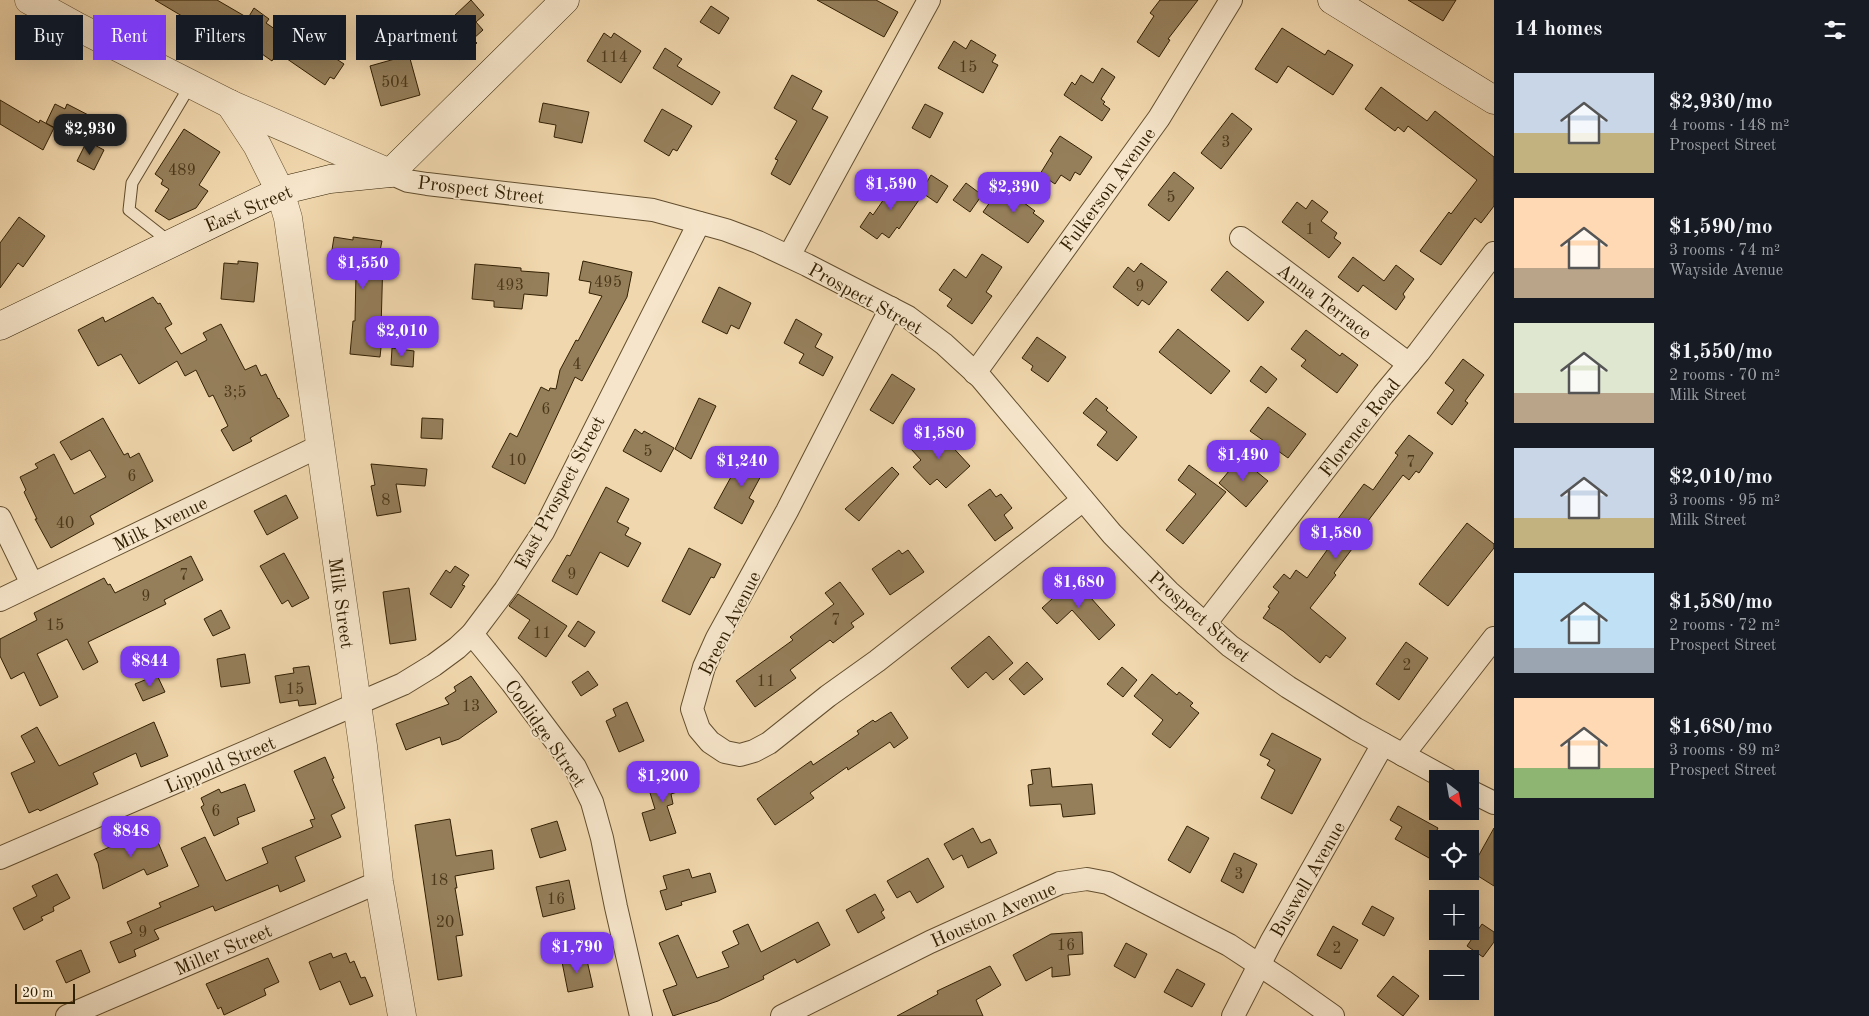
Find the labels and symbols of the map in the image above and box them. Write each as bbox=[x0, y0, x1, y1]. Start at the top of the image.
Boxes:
house number: 114 bbox=[600, 50, 628, 66]
house number: 15 bbox=[959, 60, 977, 76]
house number: 504 bbox=[381, 75, 409, 91]
pin: $2,930 bbox=[49, 114, 131, 156]
street label: Fulkerson Avenue bbox=[1058, 125, 1160, 256]
house number: 3 bbox=[1221, 135, 1231, 151]
house number: 489 bbox=[168, 163, 196, 179]
pin: $1,590 bbox=[850, 168, 932, 211]
pin: $2,390 bbox=[973, 172, 1055, 214]
street label: Prospect Street bbox=[416, 174, 545, 209]
street label: East Street bbox=[202, 183, 296, 237]
house number: 5 bbox=[1166, 190, 1176, 206]
house number: 1 bbox=[1305, 222, 1315, 238]
pin: $1,550 bbox=[322, 248, 404, 290]
street label: Prospect Street bbox=[804, 261, 925, 339]
street label: Anna Terrace bbox=[1273, 261, 1374, 345]
house number: 495 bbox=[594, 275, 622, 291]
house number: 493 bbox=[496, 278, 524, 294]
house number: 9 bbox=[1135, 279, 1145, 295]
pin: $2,010 bbox=[361, 316, 443, 358]
house number: 4 bbox=[572, 357, 582, 373]
street label: Florence Road bbox=[1317, 376, 1405, 481]
house number: 3;5 bbox=[223, 385, 247, 401]
house number: 6 bbox=[541, 402, 551, 418]
street label: East Prospect Street bbox=[513, 414, 610, 573]
pin: $1,580 bbox=[898, 418, 980, 460]
pin: $1,490 bbox=[1202, 440, 1284, 482]
house number: 5 bbox=[643, 444, 653, 460]
pin: $1,240 bbox=[701, 446, 783, 488]
house number: 10 bbox=[508, 453, 526, 469]
house number: 7 bbox=[1406, 455, 1416, 471]
house number: 6 bbox=[127, 469, 137, 485]
house number: 8 bbox=[381, 493, 391, 509]
street label: Milk Avenue bbox=[111, 494, 211, 556]
house number: 40 bbox=[56, 516, 74, 532]
pin: $1,580 bbox=[1295, 518, 1377, 560]
street label: Milk Street bbox=[324, 557, 355, 650]
pin: $1,680 bbox=[1038, 566, 1120, 609]
house number: 9 bbox=[567, 567, 577, 583]
house number: 7 bbox=[179, 568, 189, 584]
street label: Breen Avenue bbox=[697, 569, 766, 679]
street label: Prospect Street bbox=[1144, 569, 1253, 667]
house number: 9 bbox=[141, 589, 151, 605]
house number: 7 bbox=[831, 613, 841, 629]
house number: 15 bbox=[46, 618, 64, 634]
house number: 11 bbox=[533, 626, 551, 642]
pin: $844 bbox=[120, 646, 180, 688]
house number: 2 bbox=[1402, 658, 1412, 674]
house number: 11 bbox=[757, 674, 775, 690]
street label: Coolidge Street bbox=[500, 677, 588, 792]
house number: 15 bbox=[286, 682, 304, 698]
house number: 13 bbox=[462, 699, 480, 715]
street label: Lippold Street bbox=[163, 735, 279, 798]
pin: $1,200 bbox=[622, 760, 704, 803]
north arrow bbox=[1429, 770, 1479, 820]
house number: 6 bbox=[211, 804, 221, 820]
pin: $848 bbox=[101, 816, 161, 858]
street label: Buswell Avenue bbox=[1268, 819, 1350, 941]
house number: 3 bbox=[1234, 867, 1244, 883]
house number: 18 bbox=[430, 873, 448, 889]
street label: Houston Avenue bbox=[929, 880, 1059, 952]
house number: 16 bbox=[547, 892, 565, 908]
house number: 20 bbox=[436, 915, 454, 931]
street label: Miller Street bbox=[173, 922, 275, 980]
house number: 9 bbox=[138, 925, 148, 941]
pin: $1,790 bbox=[536, 932, 618, 974]
house number: 16 bbox=[1057, 938, 1075, 954]
house number: 2 bbox=[1332, 941, 1342, 957]
scale bar bbox=[15, 981, 75, 1004]

